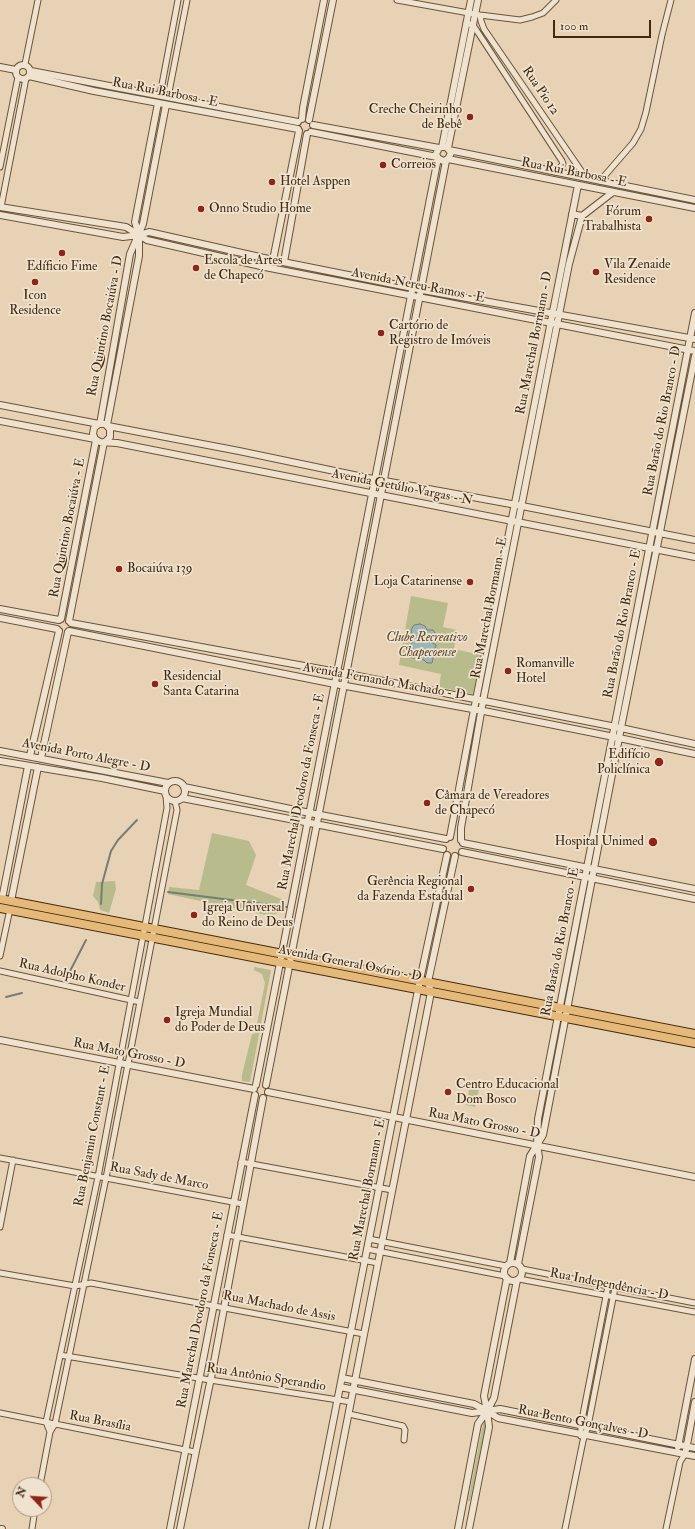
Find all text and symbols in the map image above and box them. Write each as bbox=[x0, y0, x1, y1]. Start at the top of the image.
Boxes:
scale bar bbox=[555, 12, 653, 38]
text: 100 m bbox=[560, 19, 588, 34]
street label: Rua Pio 12 bbox=[518, 64, 562, 118]
street label: Rua Rui Barbosa - E bbox=[111, 75, 219, 111]
place label: Creche Cheirinho de Bebê bbox=[369, 102, 462, 133]
marker: Creche Cheirinho de Bebê bbox=[465, 112, 475, 122]
street label: Rua Rui Barbosa - E bbox=[520, 155, 628, 191]
place label: Correios bbox=[391, 157, 436, 173]
marker: Correios bbox=[378, 160, 388, 170]
place label: Hotel Asppen bbox=[280, 174, 350, 190]
marker: Hotel Asppen bbox=[267, 177, 277, 187]
place label: Onno Studio Home bbox=[209, 201, 311, 217]
marker: Onno Studio Home bbox=[196, 204, 206, 214]
place label: Fórum Trabalhista bbox=[583, 204, 641, 235]
marker: Fórum Trabalhista bbox=[644, 214, 654, 224]
marker: Edíficio Fime bbox=[57, 248, 67, 258]
place label: Escola de Artes de Chapecó bbox=[204, 253, 282, 284]
street label: Rua Quintino Bocaiúva - D bbox=[85, 254, 127, 398]
place label: Vila Zenaide Residence bbox=[604, 257, 670, 288]
place label: Edíficio Fime bbox=[27, 259, 97, 275]
marker: Escola de Artes de Chapecó bbox=[191, 263, 201, 273]
street label: Avenida Nereu Ramos - E bbox=[350, 265, 486, 307]
marker: Vila Zenaide Residence bbox=[591, 267, 601, 277]
street label: Rua Marechal Bormann - D bbox=[513, 270, 557, 416]
marker: Icon Residence bbox=[30, 277, 40, 287]
place label: Icon Residence bbox=[9, 288, 61, 319]
place label: Cartório de Registro de Imóveis bbox=[389, 318, 491, 349]
marker: Cartório de Registro de Imóveis bbox=[376, 328, 386, 338]
street label: Rua Barão do Rio Branco - D bbox=[641, 345, 685, 497]
street label: Rua Quintino Bocaiúva - E bbox=[47, 457, 89, 599]
street label: Avenida Getúlio Vargas - N bbox=[330, 467, 474, 509]
street label: Rua Marechal Bormann - E bbox=[469, 536, 511, 680]
street label: Rua Barão do Rio Branco - E bbox=[601, 548, 645, 700]
place label: Bocaiúva 139 bbox=[127, 561, 192, 577]
marker: Bocaiúva 139 bbox=[114, 564, 124, 574]
place label: Loja Catarinense bbox=[374, 574, 462, 590]
marker: Loja Catarinense bbox=[465, 577, 475, 587]
park label: Clube Recreativo Chapecoense bbox=[386, 630, 468, 661]
place label: Romanville Hotel bbox=[516, 656, 575, 687]
street label: Avenida Fernando Machado - D bbox=[301, 660, 467, 704]
marker: Romanville Hotel bbox=[503, 666, 513, 676]
place label: Residencial Santa Catarina bbox=[163, 669, 239, 700]
marker: Residencial Santa Catarina bbox=[150, 679, 160, 689]
street label: Rua Marechal Deodoro da Fonseca - E bbox=[275, 692, 329, 892]
street label: Avenida Porto Alegre - D bbox=[21, 736, 151, 776]
place label: Edifício Policlínica bbox=[597, 747, 650, 778]
marker: Edifício Policlínica bbox=[653, 756, 665, 768]
place label: Câmara de Vereadores de Chapecó bbox=[435, 788, 549, 819]
marker: Câmara de Vereadores de Chapecó bbox=[422, 798, 432, 808]
place label: Hospital Unimed bbox=[555, 834, 644, 850]
marker: Hospital Unimed bbox=[647, 836, 659, 848]
street label: Rua Barão do Rio Branco - E bbox=[539, 866, 583, 1018]
place label: Gerência Regional da Fazenda Estadual bbox=[357, 874, 463, 905]
marker: Gerência Regional da Fazenda Estadual bbox=[466, 884, 476, 894]
place label: Igreja Universal do Reino de Deus bbox=[202, 900, 293, 931]
marker: Igreja Universal do Reino de Deus bbox=[189, 910, 199, 920]
street label: Avenida General Osório - D bbox=[277, 942, 423, 986]
street label: Rua Adolpho Konder bbox=[17, 956, 127, 996]
place label: Igreja Mundial do Poder de Deus bbox=[175, 1005, 265, 1036]
marker: Igreja Mundial do Poder de Deus bbox=[162, 1015, 172, 1025]
street label: Rua Mato Grosso - D bbox=[72, 1035, 186, 1073]
street label: Rua Benjamin Constant - E bbox=[72, 1064, 114, 1208]
place label: Centro Educacional Dom Bosco bbox=[456, 1077, 559, 1108]
marker: Centro Educacional Dom Bosco bbox=[443, 1087, 453, 1097]
street label: Rua Mato Grosso - D bbox=[427, 1105, 541, 1143]
street label: Rua Marechal Bormann - E bbox=[347, 1118, 389, 1262]
street label: Rua Sady de Marco bbox=[108, 1160, 210, 1194]
street label: Rua Marechal Deodoro da Fonseca - E bbox=[174, 1210, 228, 1410]
street label: Rua Independência - D bbox=[548, 1266, 670, 1304]
street label: Rua Machado de Assis bbox=[221, 1288, 337, 1326]
street label: Rua Antônio Sperandio bbox=[205, 1361, 327, 1395]
street label: Rua Bento Gonçalves - D bbox=[517, 1403, 649, 1443]
street label: Rua Brasília bbox=[68, 1408, 132, 1436]
north arrow bbox=[12, 1477, 52, 1517]
text: N bbox=[14, 1485, 30, 1499]

